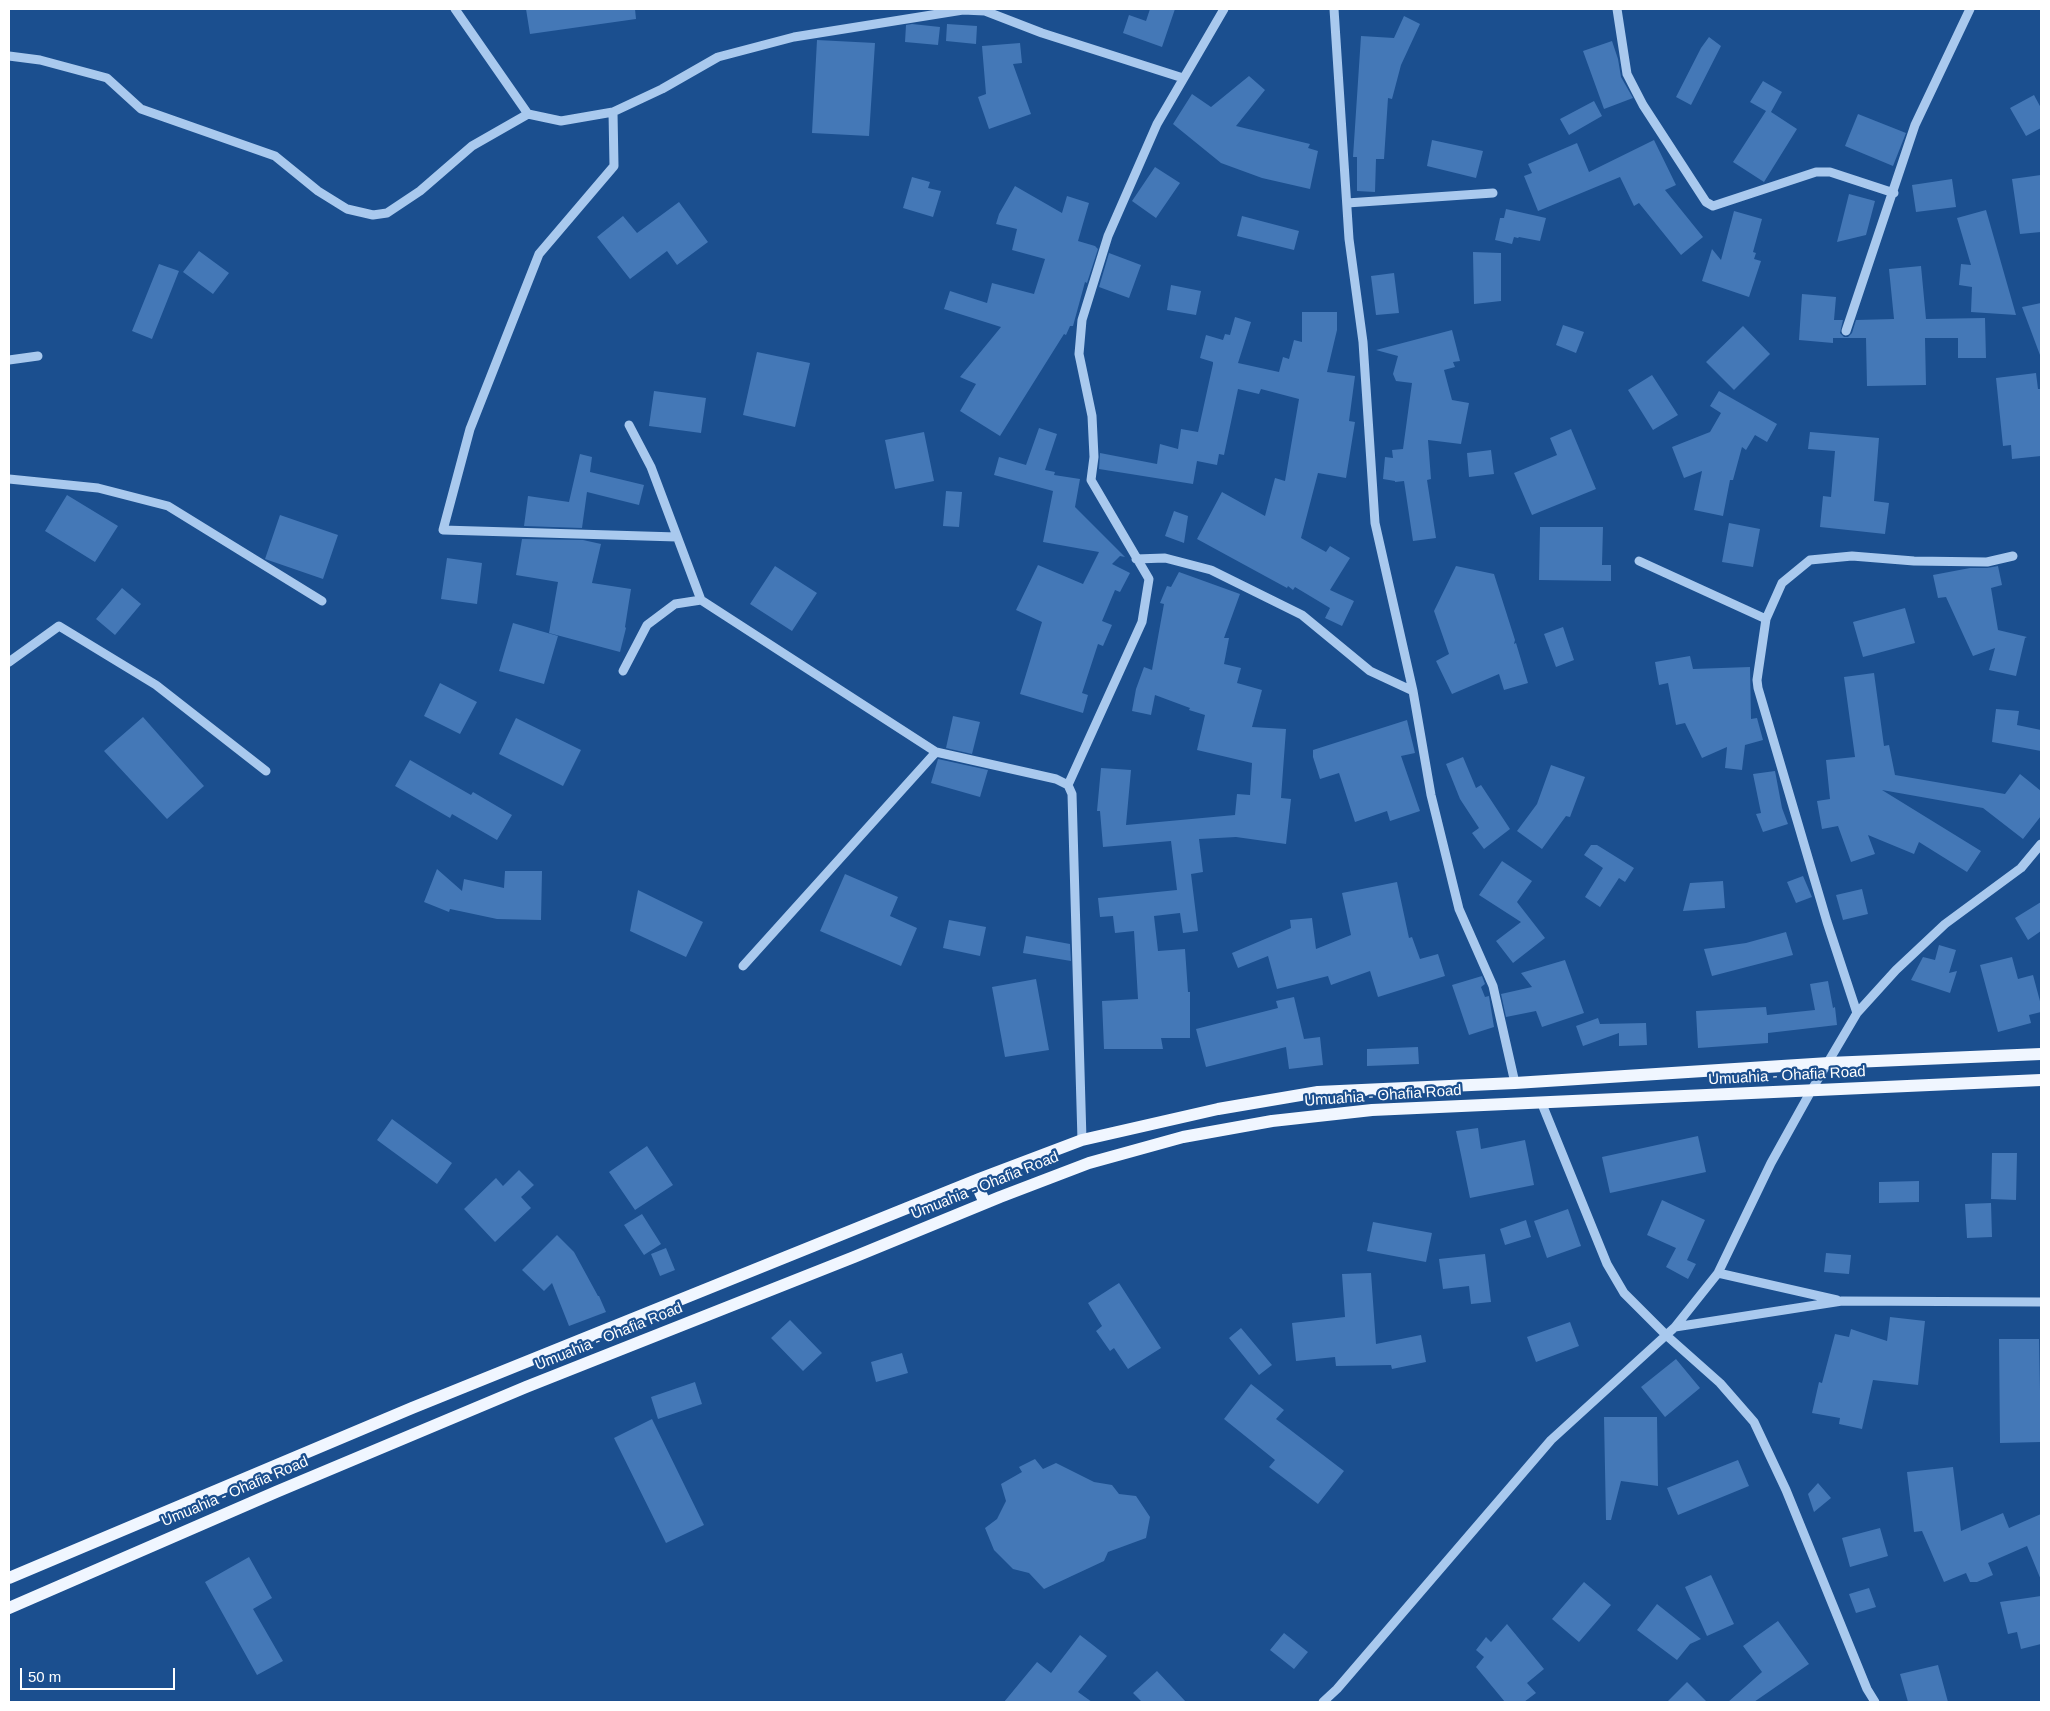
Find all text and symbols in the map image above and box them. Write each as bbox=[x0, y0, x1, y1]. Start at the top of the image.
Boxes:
street label: Umuahia - Ohafia Road bbox=[1708, 1063, 1866, 1089]
street label: Umuahia - Ohafia Road bbox=[1304, 1082, 1462, 1110]
street label: Umuahia - Ohafia Road bbox=[909, 1148, 1061, 1224]
street label: Umuahia - Ohafia Road bbox=[533, 1299, 685, 1375]
street label: Umuahia - Ohafia Road bbox=[159, 1453, 311, 1531]
scale bar bbox=[22, 1658, 178, 1690]
text: 50 m bbox=[28, 1668, 61, 1685]

